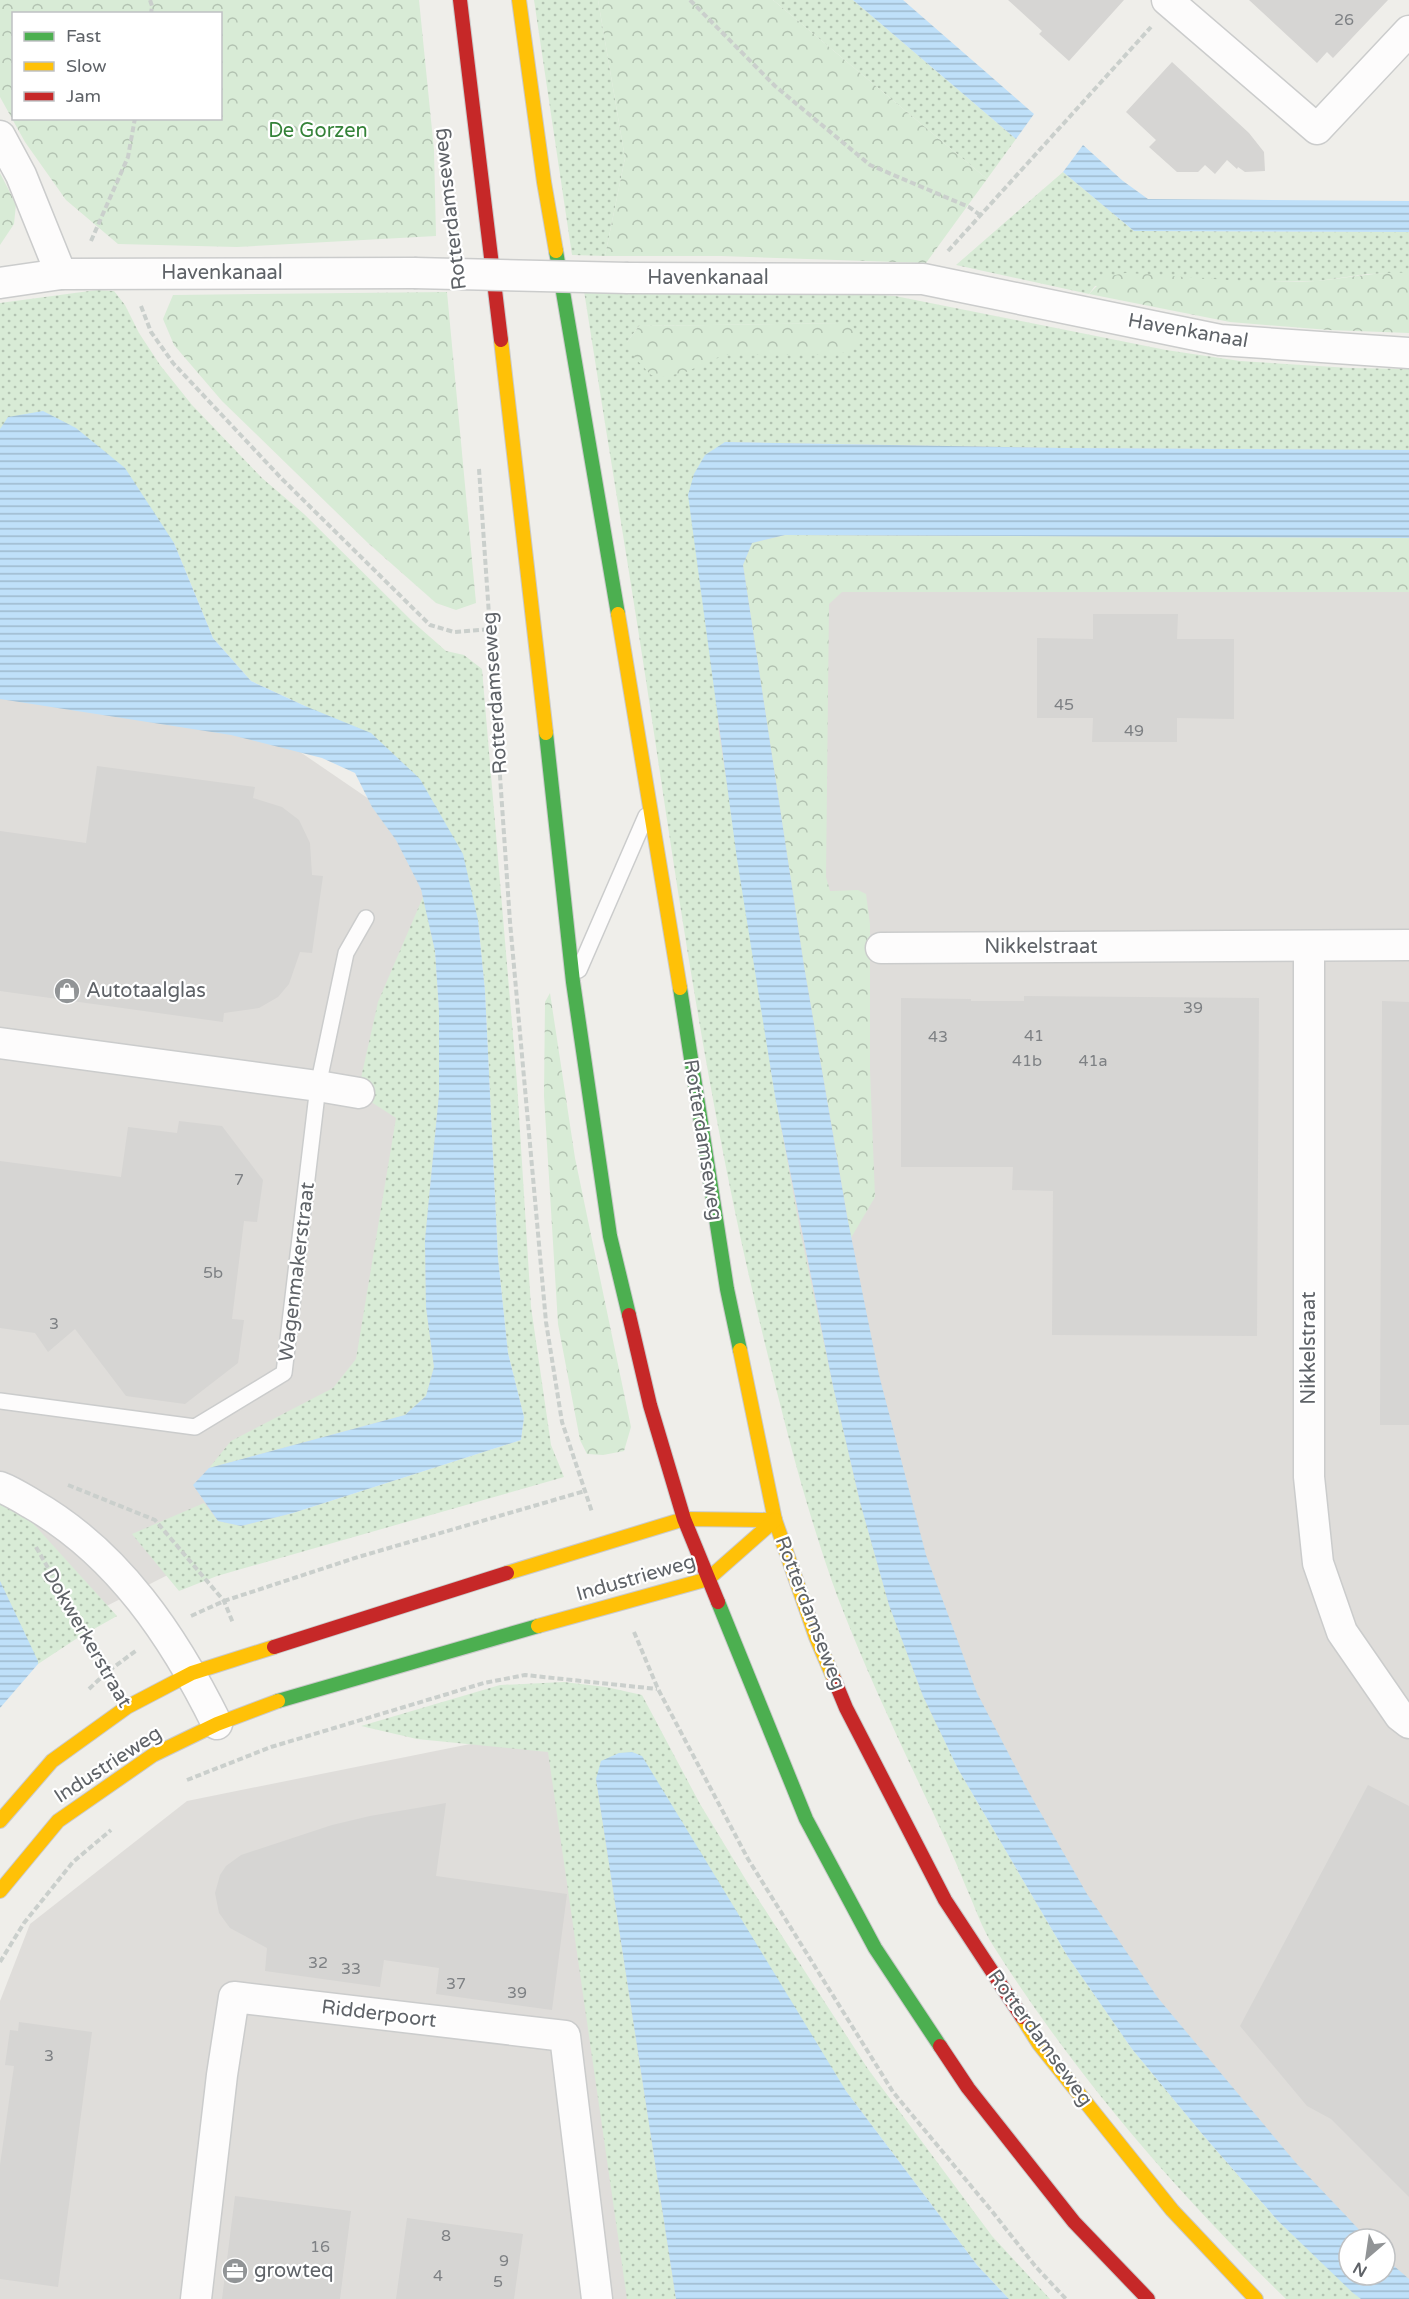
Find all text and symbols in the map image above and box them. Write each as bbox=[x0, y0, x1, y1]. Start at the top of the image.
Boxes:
house number: 26 bbox=[1334, 10, 1354, 30]
legend bbox=[12, 12, 222, 120]
text: Fast bbox=[66, 25, 101, 47]
text: Slow bbox=[66, 55, 107, 77]
text: Jam bbox=[66, 85, 101, 107]
park label: De Gorzen bbox=[268, 119, 368, 143]
street label: Rotterdamseweg bbox=[428, 127, 472, 291]
street label: Havenkanaal bbox=[161, 261, 283, 285]
street label: Havenkanaal bbox=[647, 266, 769, 290]
street label: Havenkanaal bbox=[1126, 309, 1250, 353]
street label: Rotterdamseweg bbox=[477, 611, 513, 775]
house number: 45 bbox=[1054, 695, 1074, 715]
house number: 49 bbox=[1124, 721, 1144, 741]
street label: Nikkelstraat bbox=[984, 935, 1098, 959]
shop icon: Autotaalglas bbox=[52, 976, 82, 1006]
place label: Autotaalglas bbox=[86, 979, 206, 1003]
house number: 39 bbox=[1183, 998, 1203, 1018]
house number: 41 bbox=[1024, 1026, 1044, 1046]
house number: 43 bbox=[928, 1027, 948, 1047]
house number: 41b bbox=[1012, 1051, 1042, 1071]
house number: 41a bbox=[1078, 1051, 1108, 1071]
street label: Rotterdamseweg bbox=[678, 1058, 728, 1222]
house number: 7 bbox=[234, 1170, 244, 1190]
street label: Wagenmakerstraat bbox=[274, 1180, 320, 1363]
house number: 5b bbox=[203, 1263, 223, 1283]
street label: Nikkelstraat bbox=[1297, 1291, 1321, 1405]
house number: 3 bbox=[49, 1314, 59, 1334]
street label: Rotterdamseweg bbox=[770, 1533, 850, 1693]
street label: Industrieweg bbox=[574, 1549, 698, 1607]
street label: Dokwerkerstraat bbox=[37, 1564, 137, 1712]
street label: Industrieweg bbox=[50, 1721, 166, 1809]
house number: 32 bbox=[308, 1953, 328, 1973]
house number: 33 bbox=[341, 1959, 361, 1979]
street label: Rotterdamseweg bbox=[982, 1965, 1098, 2111]
house number: 37 bbox=[446, 1974, 466, 1994]
house number: 39 bbox=[507, 1983, 527, 2003]
street label: Ridderpoort bbox=[320, 1995, 438, 2033]
house number: 3 bbox=[44, 2046, 54, 2066]
house number: 8 bbox=[441, 2226, 451, 2246]
north arrow bbox=[1337, 2227, 1397, 2287]
house number: 16 bbox=[310, 2237, 330, 2257]
house number: 9 bbox=[499, 2251, 509, 2271]
office icon: growteq bbox=[220, 2256, 250, 2286]
text: N bbox=[1350, 2257, 1371, 2281]
place label: growteq bbox=[254, 2259, 334, 2283]
house number: 4 bbox=[433, 2266, 443, 2286]
house number: 5 bbox=[493, 2272, 503, 2292]

